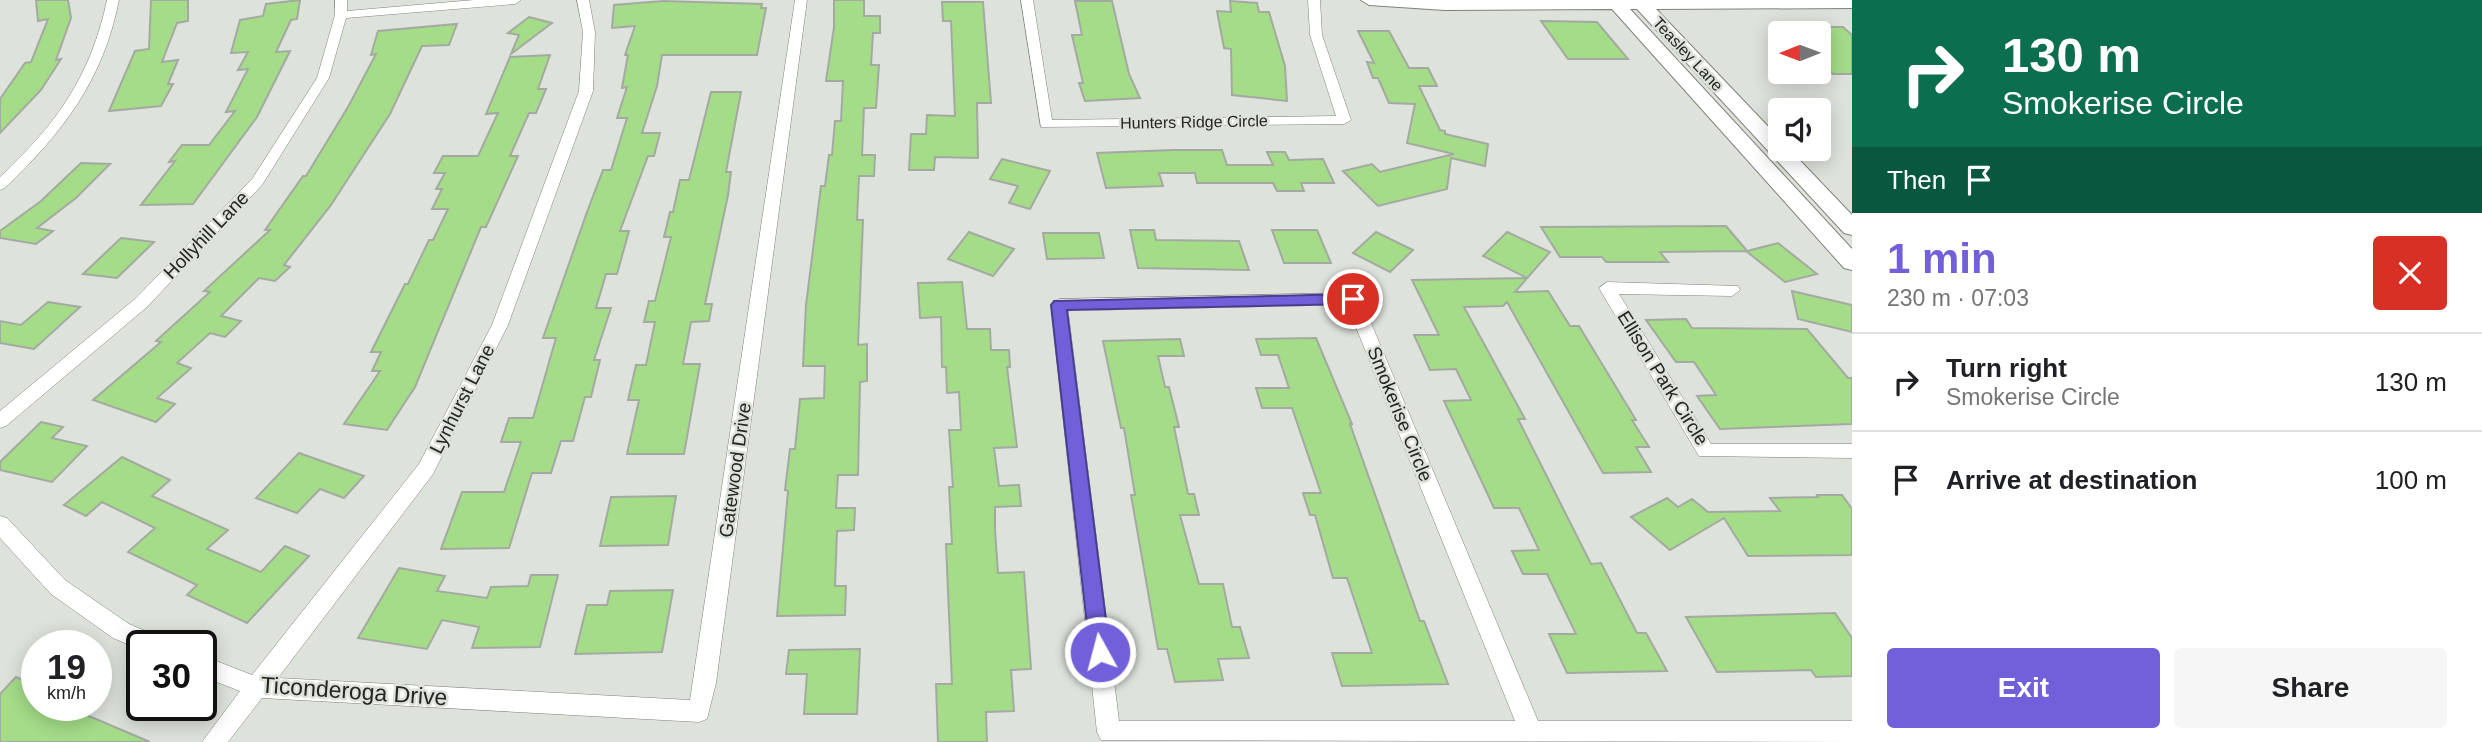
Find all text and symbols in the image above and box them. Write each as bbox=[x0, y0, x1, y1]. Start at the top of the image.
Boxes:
street label: Teasley Lane bbox=[1650, 14, 1726, 94]
north arrow bbox=[1768, 21, 1830, 84]
map controls bbox=[1768, 21, 1831, 161]
icon: right bbox=[1887, 28, 1978, 119]
text: 130 m bbox=[2002, 28, 2141, 82]
text: Smokerise Circle bbox=[2002, 85, 2244, 121]
button: sound bbox=[1768, 98, 1831, 161]
street label: Hunters Ridge Circle bbox=[1120, 112, 1268, 132]
icon: arrive bbox=[1960, 161, 1998, 199]
text: Then bbox=[1887, 165, 1946, 195]
street label: Hollyhill Lane bbox=[159, 187, 253, 283]
text: 1 min bbox=[1887, 235, 1997, 282]
button: close bbox=[2373, 236, 2447, 310]
pin bbox=[1323, 269, 1383, 329]
icon: arrive bbox=[1334, 280, 1372, 318]
text: 230 m · 07:03 bbox=[1887, 285, 2029, 311]
street label: Ellison Park Circle bbox=[1613, 307, 1713, 449]
street label: Lynhurst Lane bbox=[425, 341, 499, 457]
street label: Smokerise Circle bbox=[1363, 343, 1437, 485]
text: Turn right bbox=[1946, 353, 2067, 383]
icon: right bbox=[1887, 363, 1925, 401]
text: 130 m bbox=[2375, 367, 2447, 397]
text: Smokerise Circle bbox=[1946, 384, 2120, 410]
street label: Gatewood Drive bbox=[715, 401, 755, 539]
icon: arrive bbox=[1887, 461, 1925, 499]
text: Arrive at destination bbox=[1946, 465, 2197, 495]
text: 100 m bbox=[2375, 465, 2447, 495]
position arrow bbox=[1063, 615, 1137, 689]
speed limit sign: 30 bbox=[126, 630, 217, 721]
text: 19 bbox=[47, 647, 86, 686]
button: Exit bbox=[1887, 648, 2160, 728]
button: Share bbox=[2174, 648, 2447, 728]
street label: Ticonderoga Drive bbox=[260, 672, 448, 710]
text: km/h bbox=[47, 683, 86, 703]

